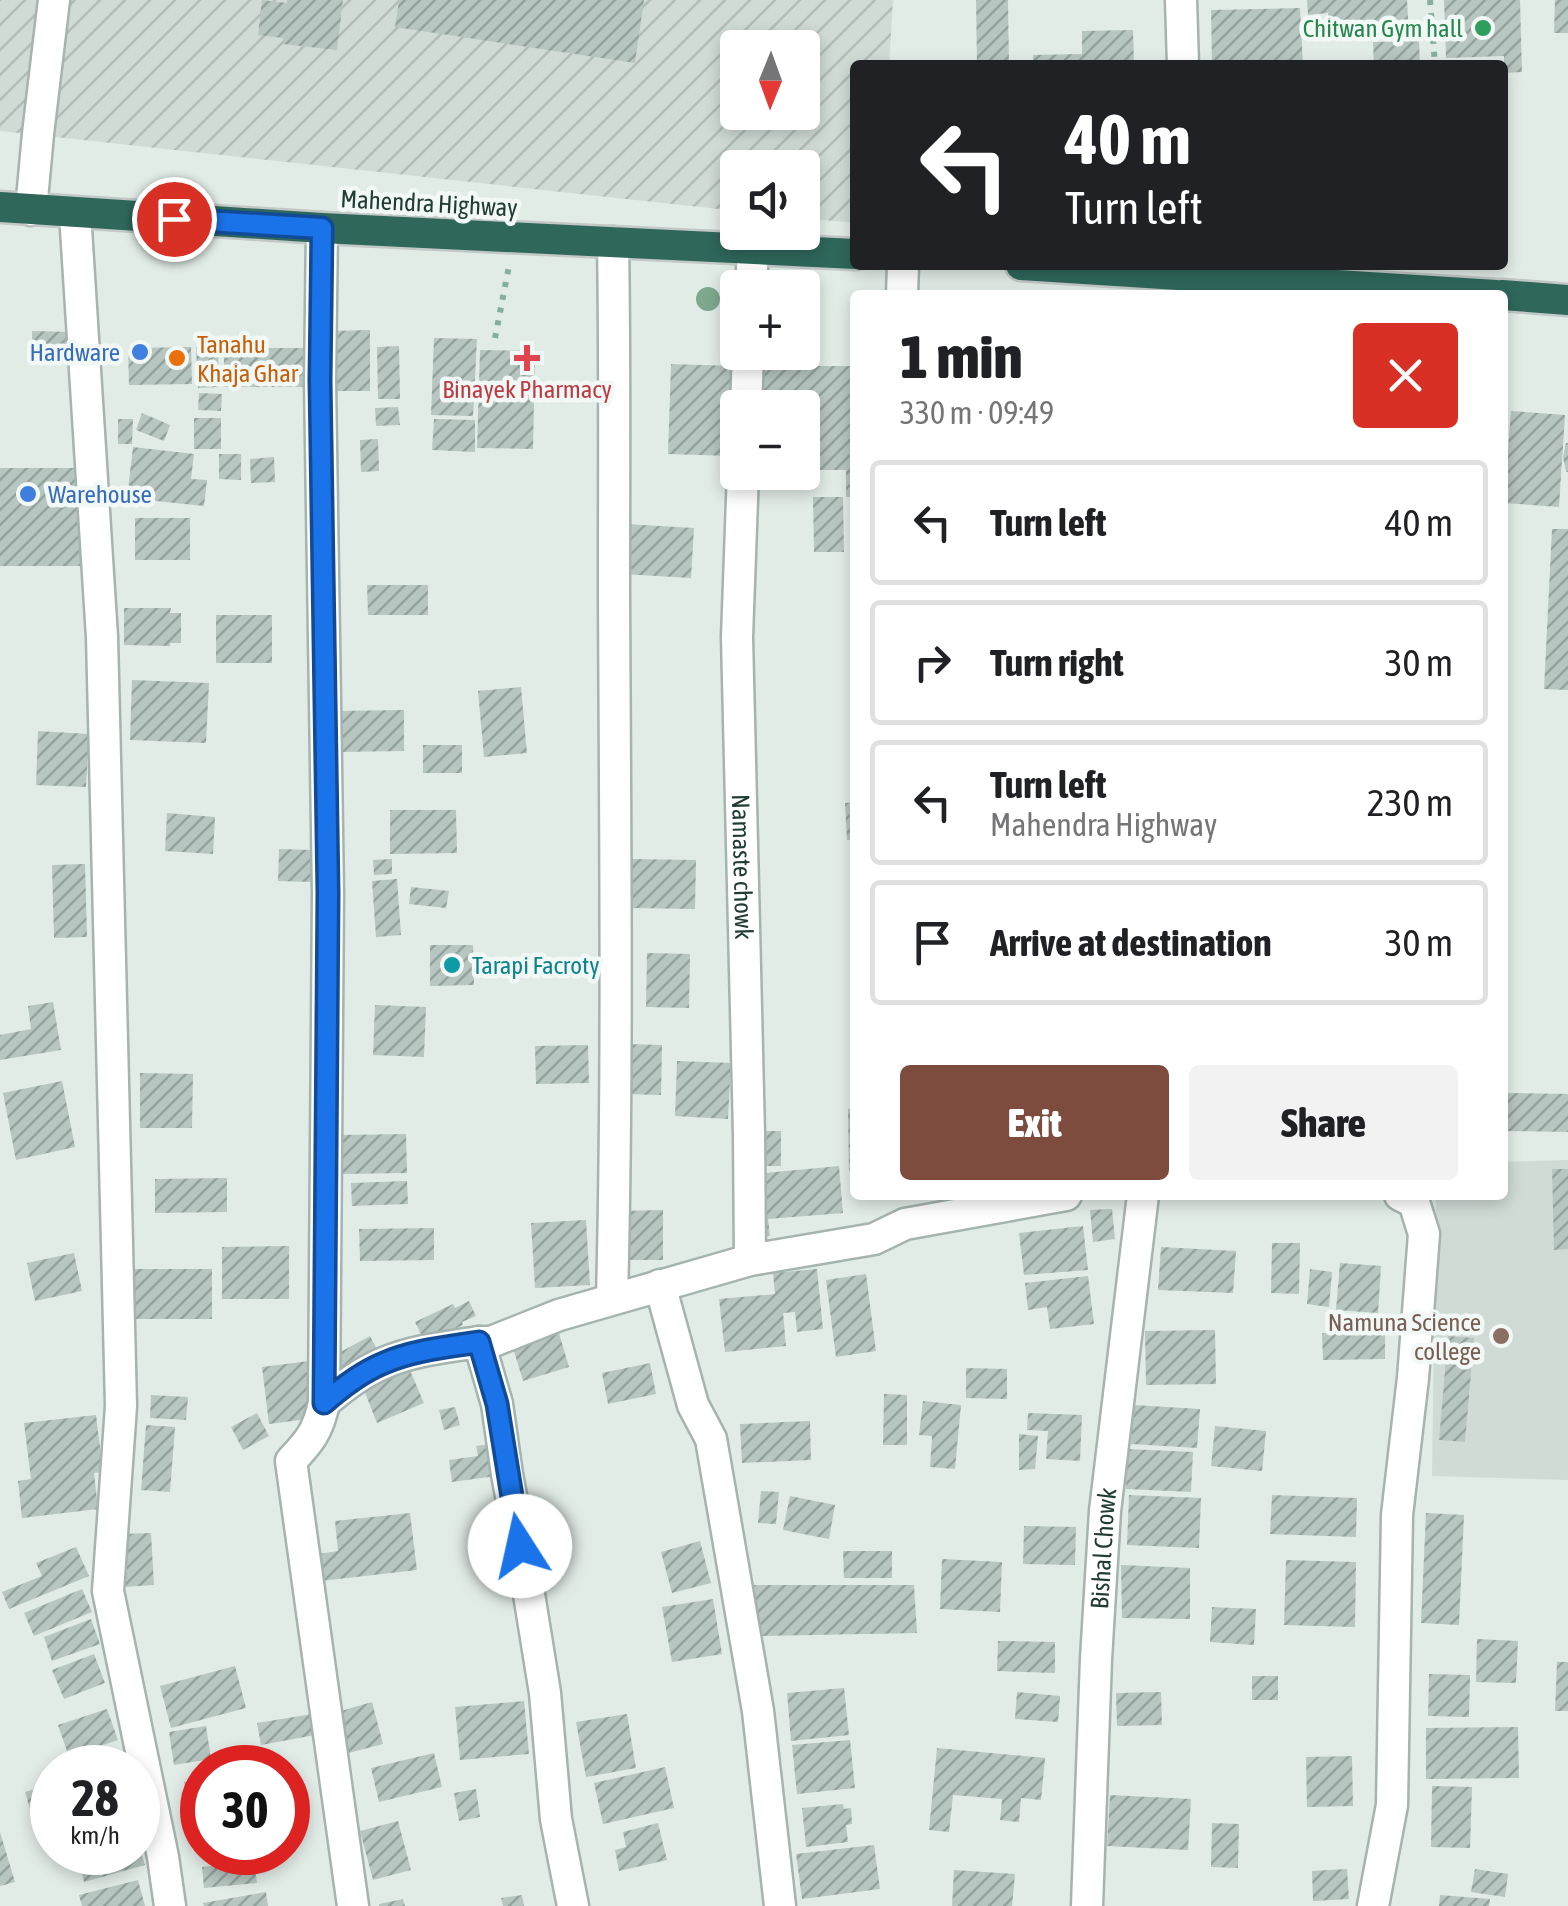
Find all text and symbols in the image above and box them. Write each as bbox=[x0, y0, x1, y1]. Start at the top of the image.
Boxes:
place label: Chitwan Gym hall bbox=[1303, 14, 1463, 42]
marker: Chitwan Gym hall bbox=[1472, 17, 1494, 39]
north arrow bbox=[720, 30, 820, 130]
map controls bbox=[720, 30, 820, 490]
text: 40 m bbox=[1065, 99, 1191, 179]
icon: left bbox=[900, 100, 1030, 230]
button: sound bbox=[720, 150, 820, 250]
pin bbox=[132, 177, 217, 262]
text: Turn left bbox=[1065, 182, 1203, 234]
street label: Mahendra Highway bbox=[340, 184, 518, 222]
icon: arrive bbox=[147, 192, 202, 247]
button: + bbox=[720, 270, 820, 370]
text: 1 min bbox=[900, 322, 1023, 391]
button: close bbox=[1353, 323, 1458, 428]
place label: Tanahu Khaja Ghar bbox=[197, 330, 299, 387]
place label: Hardware bbox=[30, 338, 120, 366]
marker: Hardware bbox=[129, 341, 151, 363]
marker: Tanahu Khaja Ghar bbox=[166, 347, 188, 369]
marker: Binayek Pharmacy bbox=[516, 347, 538, 369]
place label: Binayek Pharmacy bbox=[442, 375, 612, 403]
button: − bbox=[720, 390, 820, 490]
text: 330 m · 09:49 bbox=[900, 394, 1054, 431]
place label: Warehouse bbox=[48, 480, 152, 508]
marker: Warehouse bbox=[17, 483, 39, 505]
icon: left bbox=[905, 495, 960, 550]
text: Turn left bbox=[990, 501, 1106, 544]
text: 40 m bbox=[1385, 501, 1453, 544]
icon: right bbox=[905, 635, 960, 690]
text: Turn right bbox=[990, 641, 1124, 684]
text: 30 m bbox=[1385, 641, 1453, 684]
text: Turn left bbox=[990, 763, 1106, 806]
icon: left bbox=[905, 775, 960, 830]
text: 230 m bbox=[1367, 781, 1453, 824]
street label: Namaste chowk bbox=[727, 794, 758, 940]
text: Mahendra Highway bbox=[990, 806, 1217, 843]
icon: arrive bbox=[905, 915, 960, 970]
text: Arrive at destination bbox=[990, 921, 1272, 964]
text: 30 m bbox=[1385, 921, 1453, 964]
place label: Tarapi Facroty bbox=[472, 951, 599, 979]
marker: Tarapi Facroty bbox=[441, 954, 463, 976]
button: Exit bbox=[900, 1065, 1169, 1180]
button: Share bbox=[1189, 1065, 1458, 1180]
place label: Namuna Science college bbox=[1328, 1308, 1481, 1365]
marker: Namuna Science college bbox=[1490, 1325, 1512, 1347]
street label: Bishal Chowk bbox=[1085, 1486, 1122, 1610]
position arrow bbox=[468, 1494, 572, 1598]
speed limit sign: 30 bbox=[180, 1745, 310, 1875]
text: 28 bbox=[71, 1769, 118, 1827]
text: km/h bbox=[70, 1821, 120, 1849]

